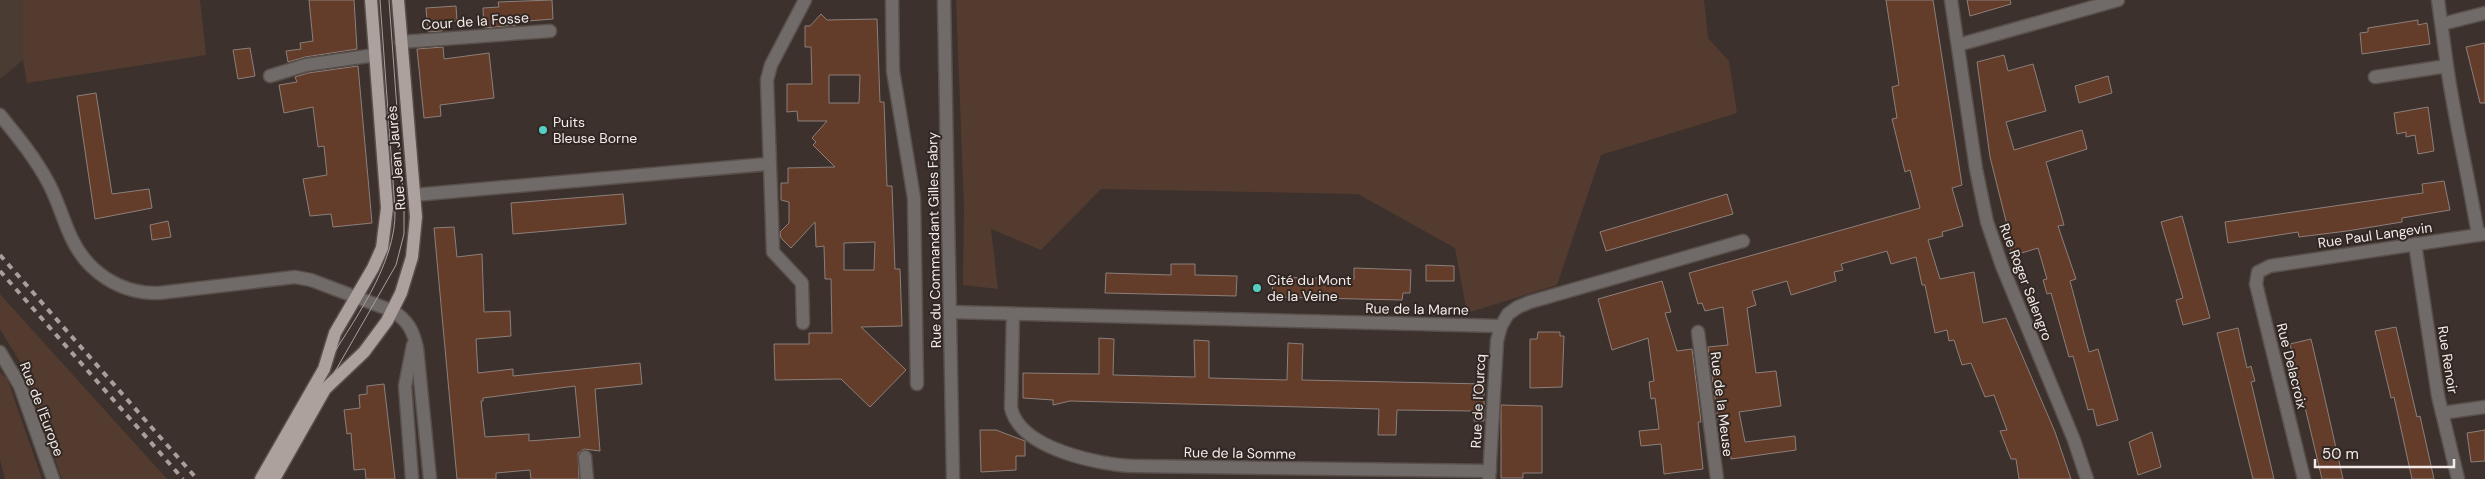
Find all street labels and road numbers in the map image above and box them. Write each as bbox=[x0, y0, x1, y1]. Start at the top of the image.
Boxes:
street label: Cour de la Fosse bbox=[421, 8, 529, 34]
street label: Rue Jean Jaurès bbox=[382, 105, 410, 211]
street label: Rue du Commandant Gilles Fabry bbox=[923, 131, 945, 348]
street label: Rue Paul Langevin bbox=[2317, 218, 2433, 252]
street label: Rue Roger Salengro bbox=[1995, 221, 2057, 343]
street label: Rue de la Marne bbox=[1365, 299, 1469, 319]
street label: Rue Delacroix bbox=[2273, 321, 2311, 411]
street label: Rue Renoir bbox=[2434, 325, 2462, 395]
street label: Rue de la Meuse bbox=[1707, 350, 1737, 458]
street label: Rue de l'Ourcq bbox=[1467, 353, 1489, 449]
street label: Rue de l'Europe bbox=[16, 359, 68, 459]
street label: Rue de la Somme bbox=[1184, 443, 1296, 463]

